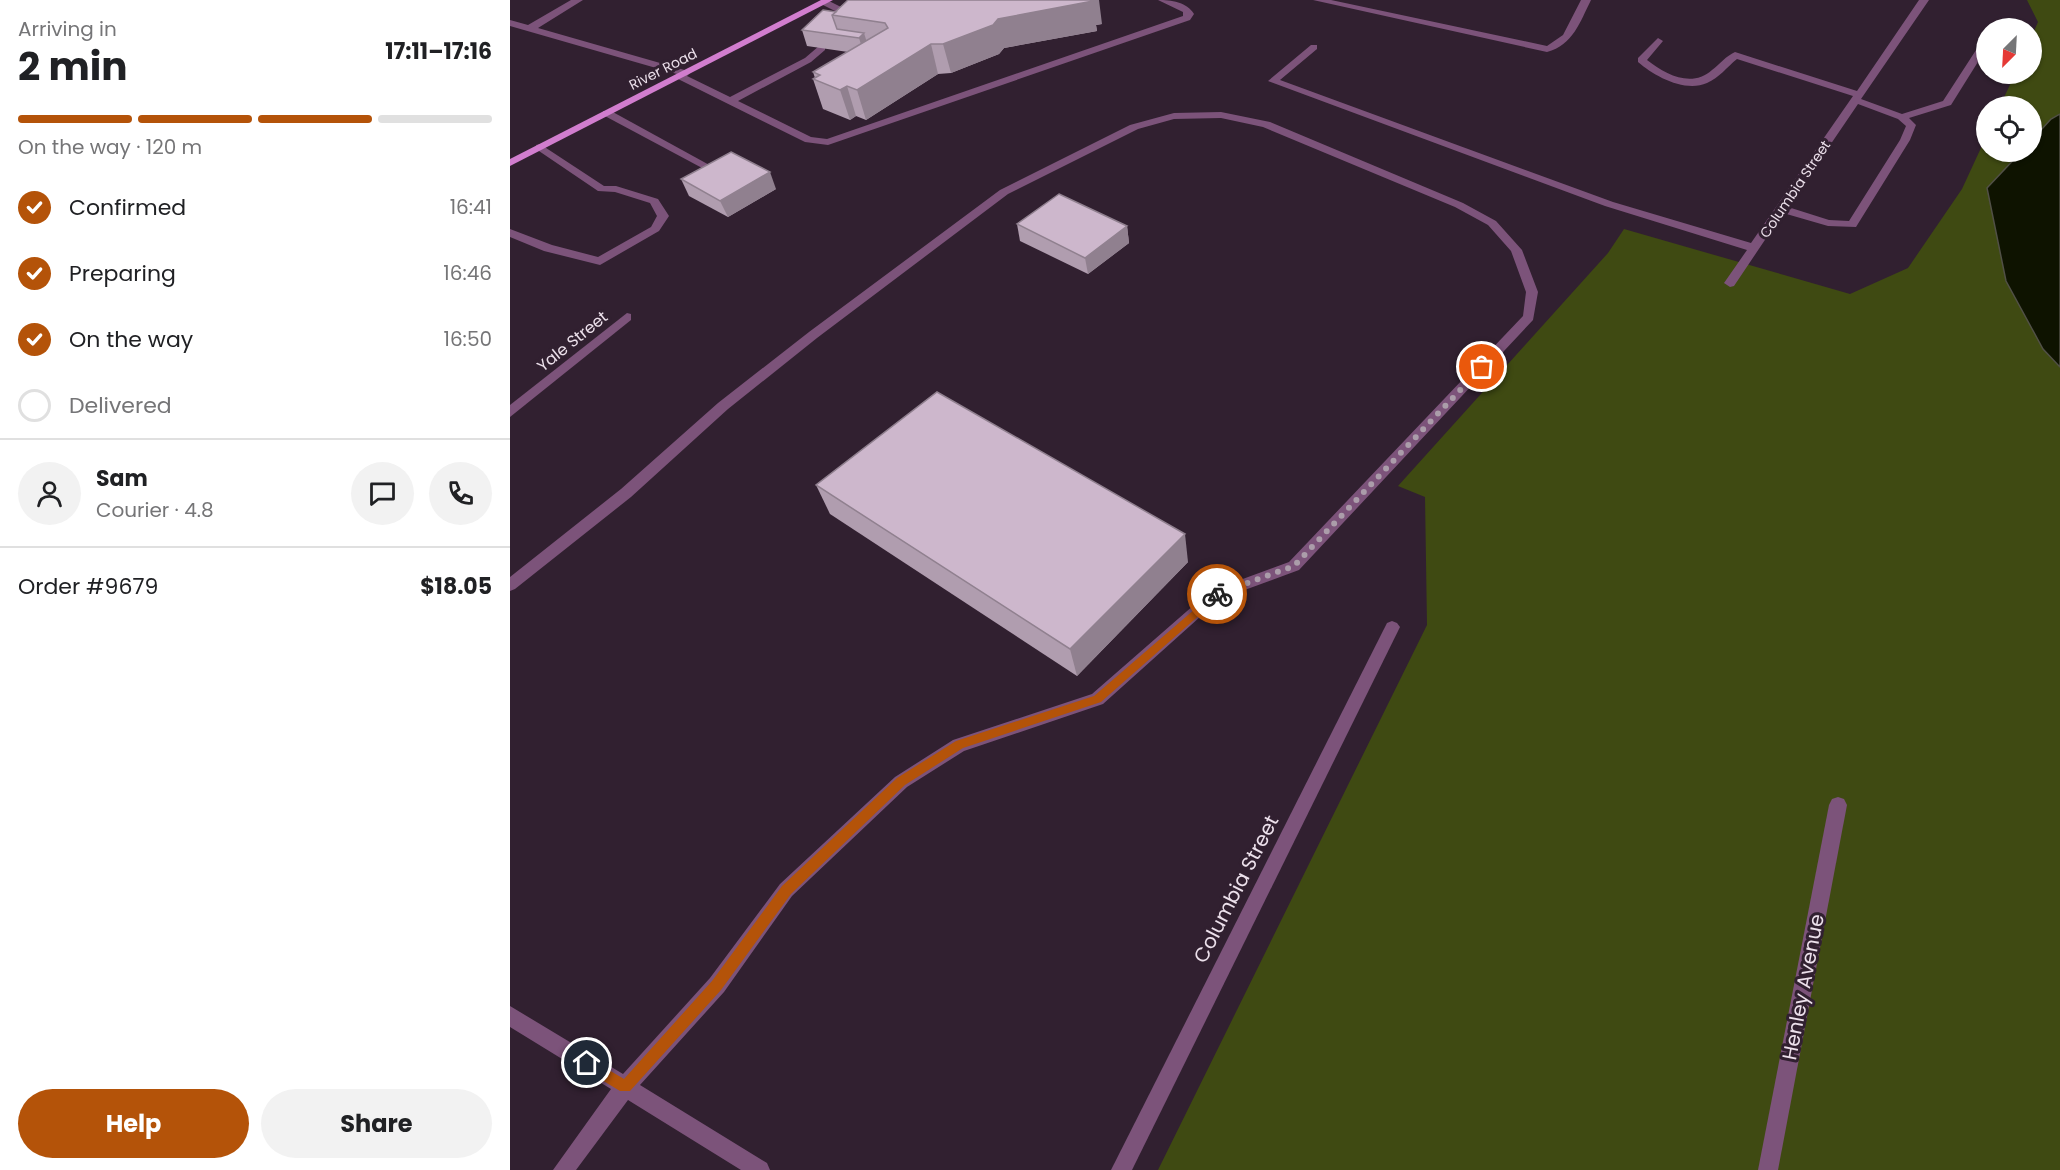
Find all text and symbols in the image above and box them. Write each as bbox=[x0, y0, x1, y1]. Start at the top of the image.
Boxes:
text: Arriving in bbox=[18, 15, 117, 43]
north arrow bbox=[1976, 18, 2042, 84]
map controls bbox=[1976, 18, 2042, 162]
text: 17:11–17:16 bbox=[385, 36, 492, 67]
text: 2 min bbox=[18, 39, 128, 94]
street label: River Road bbox=[626, 43, 700, 95]
button: locate bbox=[1976, 96, 2042, 162]
text: On the way · 120 m bbox=[18, 133, 202, 161]
street label: Columbia Street bbox=[1755, 136, 1835, 242]
icon: check bbox=[18, 191, 51, 224]
text: Confirmed bbox=[69, 192, 186, 223]
text: 16:41 bbox=[450, 193, 492, 221]
icon: check bbox=[18, 257, 51, 290]
text: Preparing bbox=[69, 258, 176, 289]
text: 16:46 bbox=[443, 259, 492, 287]
street label: Yale Street bbox=[532, 306, 613, 377]
icon: check bbox=[18, 323, 51, 356]
text: On the way bbox=[69, 324, 193, 355]
text: 16:50 bbox=[444, 325, 492, 353]
pin bbox=[1456, 341, 1507, 392]
icon: bag bbox=[1465, 350, 1498, 383]
text: Delivered bbox=[69, 390, 172, 421]
button: person bbox=[18, 462, 81, 525]
button: chat bbox=[351, 462, 414, 525]
button: phone bbox=[429, 462, 492, 525]
text: Sam bbox=[96, 463, 148, 494]
text: Courier · 4.8 bbox=[96, 496, 214, 524]
courier bbox=[1187, 564, 1247, 624]
text: Order #9679 bbox=[18, 571, 158, 602]
text: $18.05 bbox=[420, 571, 492, 602]
icon: bike bbox=[1201, 578, 1234, 611]
street label: Columbia Street bbox=[1187, 810, 1285, 968]
street label: Henley Avenue bbox=[1775, 912, 1831, 1062]
pin bbox=[561, 1037, 612, 1088]
icon: home bbox=[570, 1046, 603, 1079]
button: Help bbox=[18, 1089, 249, 1158]
button: Share bbox=[261, 1089, 492, 1158]

